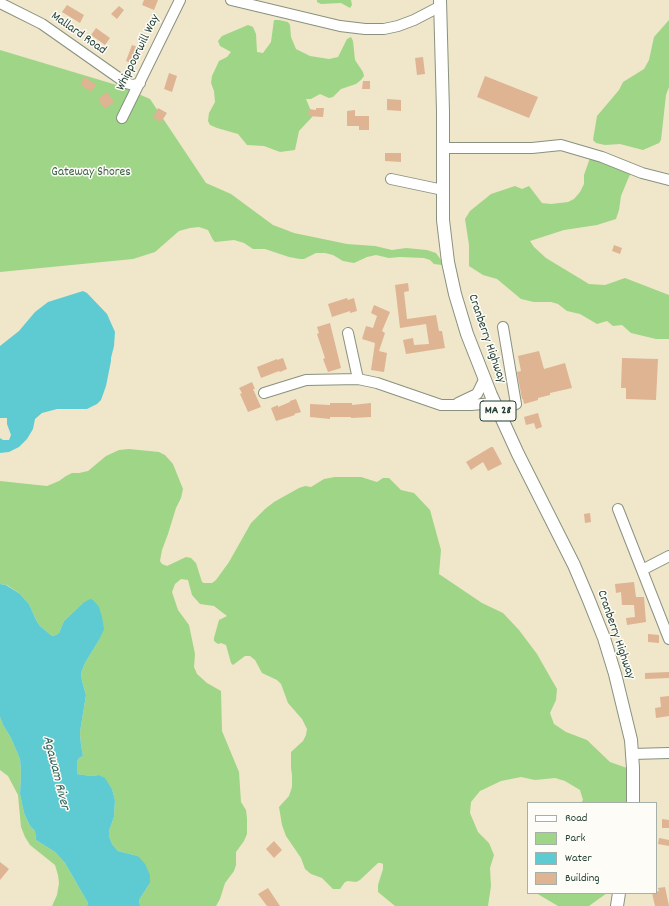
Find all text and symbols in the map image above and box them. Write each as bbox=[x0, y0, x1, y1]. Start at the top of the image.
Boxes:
street label: Mallard Road bbox=[47, 9, 109, 59]
street label: Whippoorwill Way bbox=[114, 12, 164, 94]
park label: Gateway Shores bbox=[51, 165, 131, 181]
street label: Cranberry Highway bbox=[463, 292, 509, 386]
road number: MA 28 bbox=[480, 401, 516, 421]
street label: Cranberry Highway bbox=[592, 588, 638, 682]
water label: Agawam River bbox=[38, 734, 72, 812]
legend bbox=[527, 802, 657, 894]
text: Road bbox=[565, 810, 587, 827]
text: Park bbox=[565, 830, 585, 847]
text: Water bbox=[565, 850, 592, 867]
text: Building bbox=[565, 870, 600, 887]

